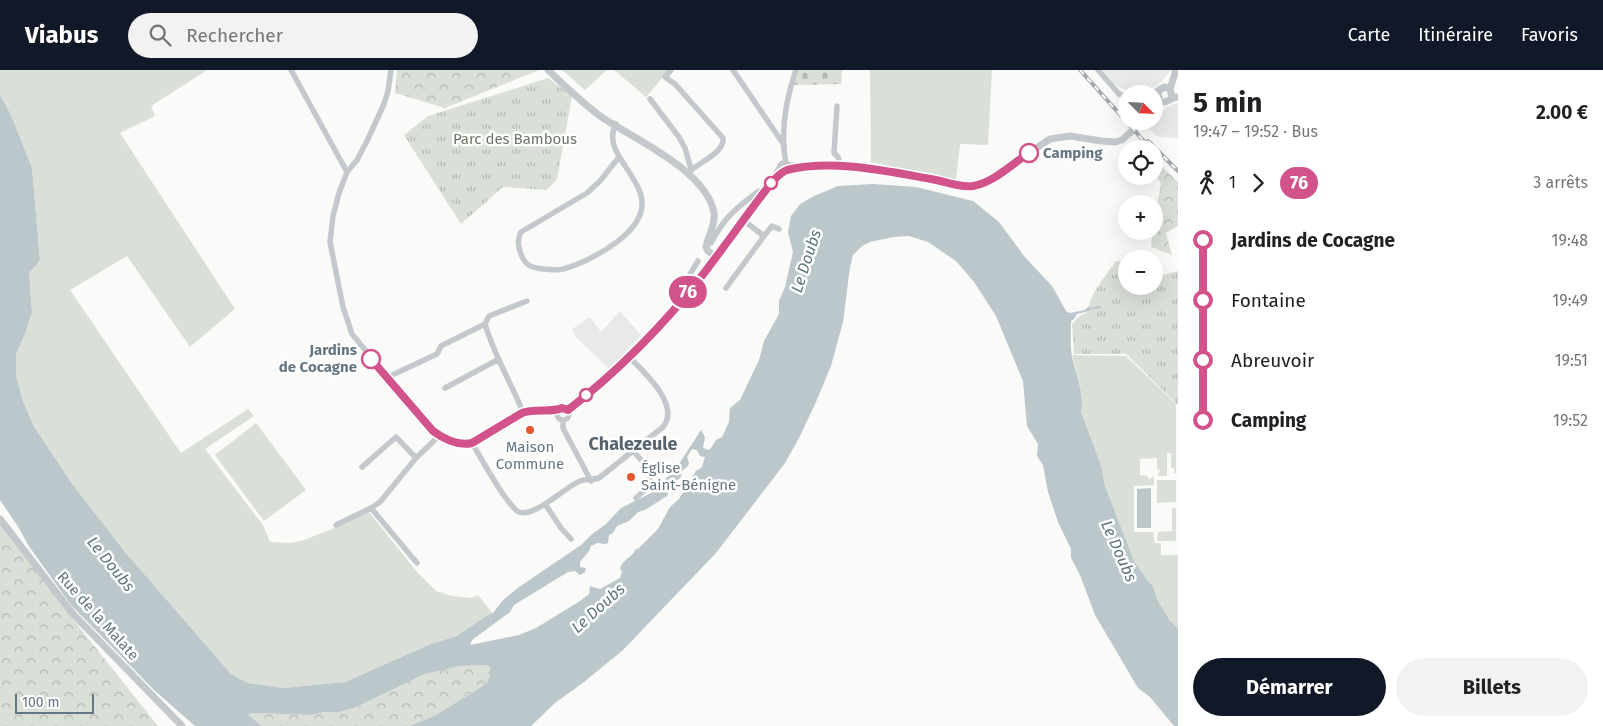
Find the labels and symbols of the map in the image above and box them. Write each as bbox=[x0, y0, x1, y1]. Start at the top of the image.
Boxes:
north arrow bbox=[1118, 85, 1162, 130]
park label: Parc des Bambous bbox=[453, 130, 577, 148]
marker: Camping bbox=[1019, 143, 1039, 163]
place label: Camping bbox=[1043, 144, 1103, 162]
unlabelled marker bbox=[764, 176, 778, 190]
water label: Le Doubs bbox=[787, 227, 825, 295]
line badge: 76 bbox=[666, 276, 710, 308]
place label: Jardins de Cocagne bbox=[279, 341, 357, 376]
marker: Jardins de Cocagne bbox=[361, 349, 381, 369]
unlabelled marker bbox=[579, 388, 593, 402]
marker: Maison Commune bbox=[524, 424, 536, 436]
district label: Chalezeule bbox=[589, 433, 677, 455]
place label: Maison Commune bbox=[496, 438, 564, 473]
place label: Église Saint-Bénigne bbox=[641, 459, 736, 494]
marker: Église Saint-Bénigne bbox=[625, 471, 637, 483]
water label: Le Doubs bbox=[1097, 517, 1141, 585]
water label: Le Doubs bbox=[83, 533, 139, 595]
street label: Rue de la Malate bbox=[53, 568, 143, 664]
water label: Le Doubs bbox=[567, 579, 629, 637]
scale bar bbox=[15, 691, 94, 714]

